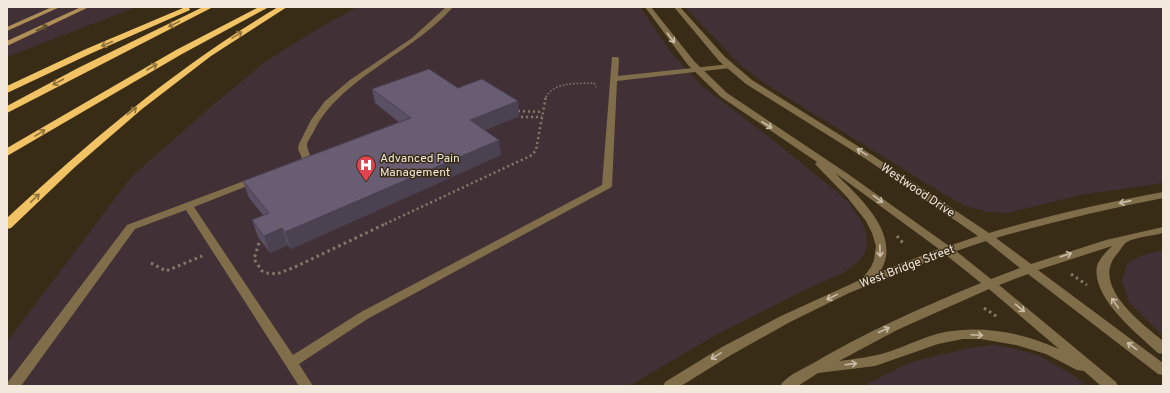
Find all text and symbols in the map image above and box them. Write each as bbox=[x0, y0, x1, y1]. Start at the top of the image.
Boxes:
one-way arrow bbox=[168, 21, 180, 28]
one-way arrow bbox=[36, 24, 48, 31]
one-way arrow bbox=[231, 31, 242, 39]
one-way arrow bbox=[667, 33, 675, 44]
one-way arrow bbox=[101, 40, 113, 48]
one-way arrow bbox=[146, 62, 158, 70]
one-way arrow bbox=[52, 79, 64, 87]
one-way arrow bbox=[126, 107, 137, 115]
one-way arrow bbox=[761, 121, 772, 129]
one-way arrow bbox=[34, 128, 46, 136]
one-way arrow bbox=[856, 148, 868, 156]
place label: Advanced Pain Management bbox=[380, 151, 460, 181]
hospital icon: Advanced Pain Management bbox=[355, 154, 377, 182]
street label: Westwood Drive bbox=[877, 160, 958, 222]
one-way arrow bbox=[30, 193, 40, 203]
one-way arrow bbox=[872, 195, 883, 203]
one-way arrow bbox=[1119, 199, 1132, 207]
street label: West Bridge Street bbox=[858, 241, 957, 292]
one-way arrow bbox=[876, 244, 884, 257]
one-way arrow bbox=[1059, 251, 1072, 258]
one-way arrow bbox=[826, 294, 838, 301]
one-way arrow bbox=[1111, 297, 1119, 308]
one-way arrow bbox=[1015, 304, 1026, 313]
one-way arrow bbox=[877, 326, 889, 333]
one-way arrow bbox=[970, 331, 983, 339]
one-way arrow bbox=[1127, 342, 1138, 350]
one-way arrow bbox=[710, 353, 722, 361]
one-way arrow bbox=[844, 360, 857, 368]

